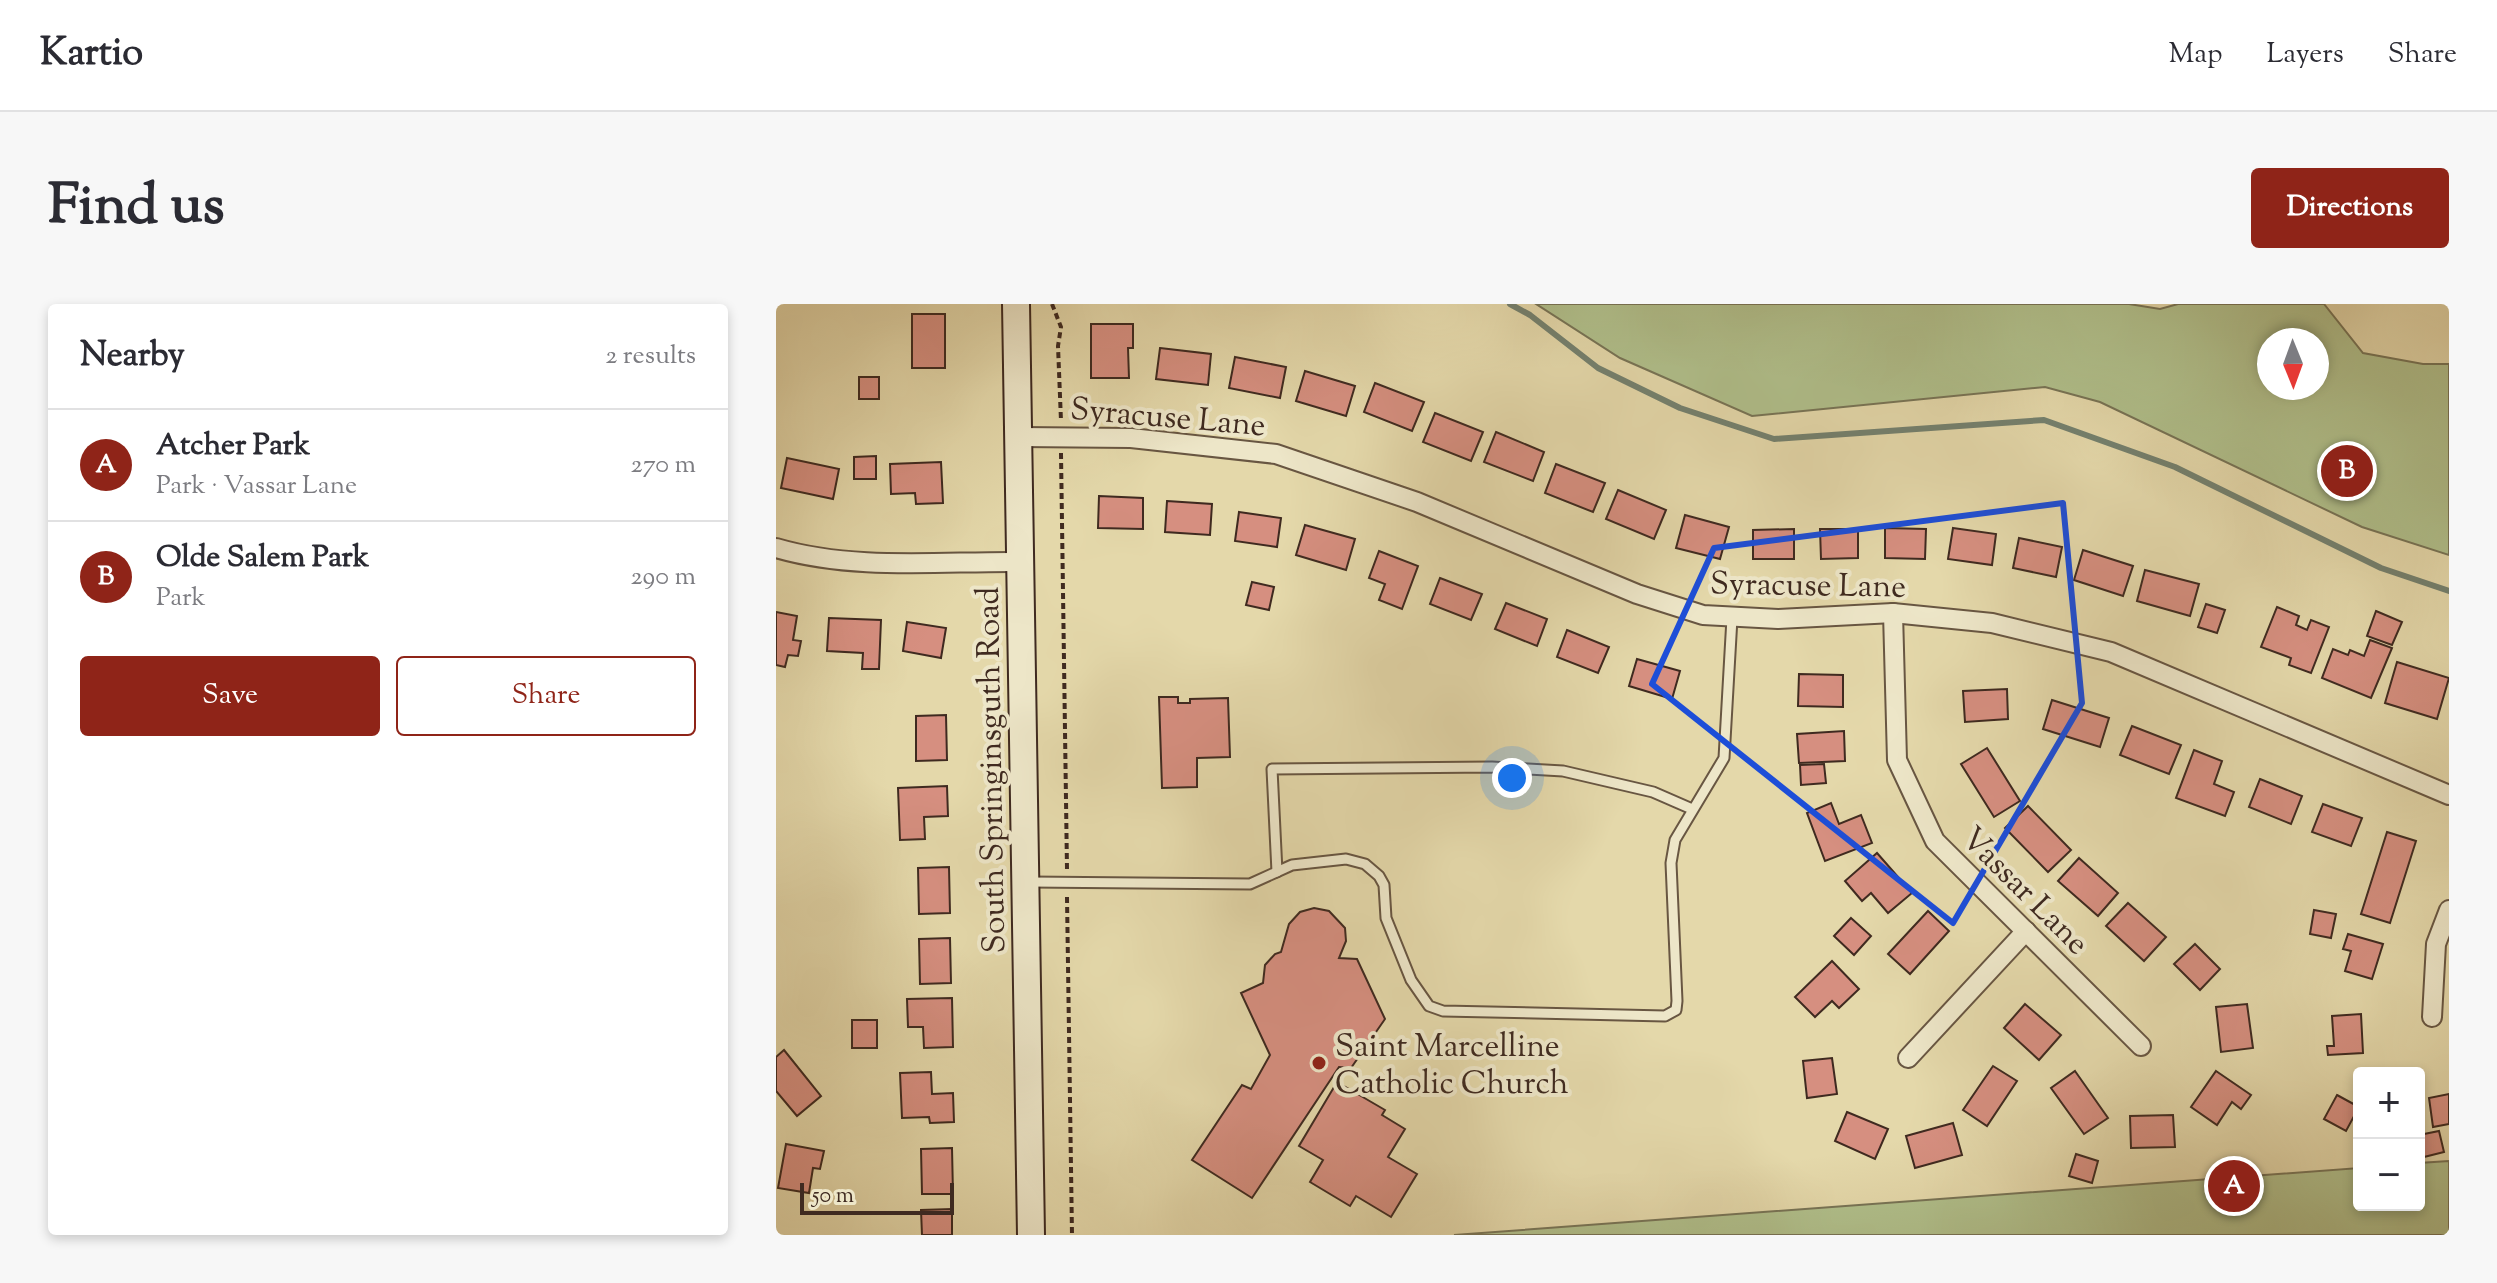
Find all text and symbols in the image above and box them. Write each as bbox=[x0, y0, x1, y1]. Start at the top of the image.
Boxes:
text: Kartio bbox=[40, 28, 143, 82]
text: Map bbox=[2169, 35, 2222, 75]
text: Layers bbox=[2266, 35, 2344, 75]
text: Share bbox=[2388, 35, 2457, 75]
text: Find us bbox=[48, 168, 224, 249]
button: Directions bbox=[2251, 168, 2449, 248]
north arrow bbox=[2257, 328, 2329, 400]
text: Nearby bbox=[80, 332, 185, 381]
text: 2 results bbox=[605, 338, 696, 375]
street label: Syracuse Lane bbox=[1068, 388, 1267, 450]
text: Atcher Park bbox=[156, 425, 310, 468]
pin: B bbox=[2321, 441, 2373, 501]
text: A bbox=[95, 447, 117, 484]
text: 270 m bbox=[631, 447, 696, 484]
text: Park · Vassar Lane bbox=[156, 468, 357, 505]
text: Olde Salem Park bbox=[156, 537, 369, 580]
text: B bbox=[98, 559, 114, 596]
text: 290 m bbox=[630, 559, 696, 596]
street label: Syracuse Lane bbox=[1710, 562, 1906, 612]
text: Park bbox=[156, 580, 206, 617]
street label: South Springinsguth Road bbox=[967, 586, 1019, 954]
button: Save bbox=[80, 656, 380, 736]
button: Share bbox=[396, 656, 696, 736]
your location bbox=[1492, 758, 1532, 798]
street label: Vassar Lane bbox=[1949, 818, 2098, 967]
place label: Saint Marcelline Catholic Church bbox=[1335, 1025, 1569, 1108]
marker: Saint Marcelline Catholic Church bbox=[1310, 1054, 1328, 1072]
map controls bbox=[2353, 1067, 2425, 1211]
button: + bbox=[2353, 1067, 2425, 1139]
button: − bbox=[2353, 1139, 2425, 1211]
pin: A bbox=[2208, 1156, 2260, 1216]
scale bar bbox=[800, 1179, 954, 1215]
text: 50 m bbox=[812, 1181, 854, 1213]

